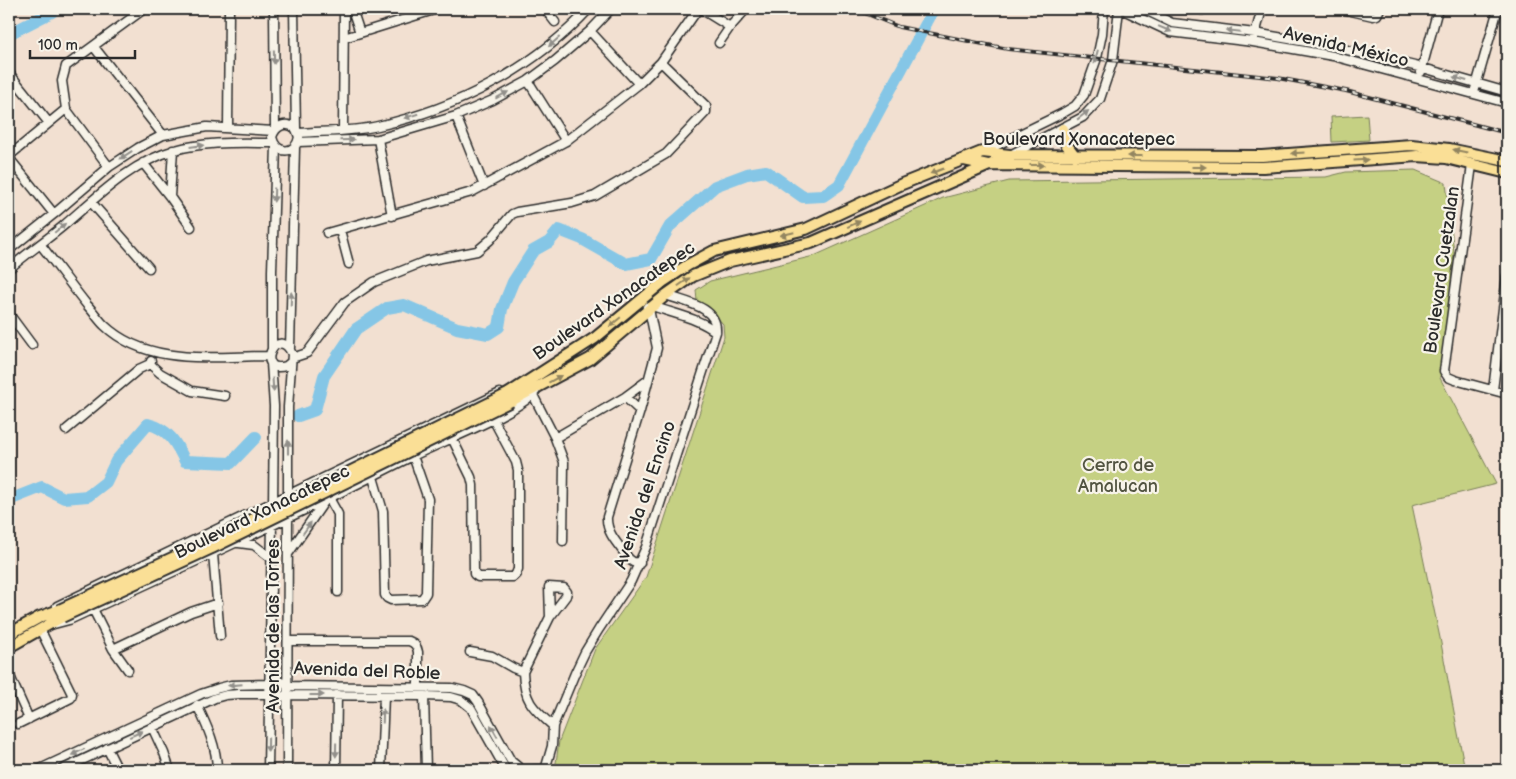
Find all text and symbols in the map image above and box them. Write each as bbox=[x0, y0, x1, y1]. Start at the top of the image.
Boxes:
street label: Avenida México bbox=[1281, 22, 1411, 72]
one-way arrow bbox=[1158, 26, 1172, 34]
one-way arrow bbox=[1225, 26, 1241, 34]
scale bar bbox=[30, 28, 135, 60]
text: 100 m bbox=[38, 36, 78, 55]
one-way arrow bbox=[548, 36, 560, 47]
one-way arrow bbox=[1092, 49, 1100, 64]
one-way arrow bbox=[270, 50, 278, 66]
one-way arrow bbox=[1453, 75, 1468, 83]
one-way arrow bbox=[494, 91, 509, 99]
one-way arrow bbox=[1077, 110, 1090, 121]
one-way arrow bbox=[403, 113, 418, 121]
street label: Boulevard Xonacatepec bbox=[983, 129, 1175, 150]
one-way arrow bbox=[339, 136, 355, 144]
one-way arrow bbox=[189, 141, 205, 149]
one-way arrow bbox=[1452, 147, 1467, 155]
one-way arrow bbox=[1290, 150, 1306, 158]
one-way arrow bbox=[119, 151, 133, 160]
one-way arrow bbox=[1127, 152, 1143, 160]
one-way arrow bbox=[1354, 155, 1370, 163]
one-way arrow bbox=[1029, 162, 1045, 170]
one-way arrow bbox=[1191, 163, 1207, 171]
one-way arrow bbox=[930, 167, 944, 175]
street label: Boulevard Cuetzalan bbox=[1420, 185, 1464, 355]
one-way arrow bbox=[270, 187, 278, 203]
one-way arrow bbox=[847, 220, 861, 228]
one-way arrow bbox=[54, 222, 66, 234]
one-way arrow bbox=[780, 230, 795, 238]
street label: Boulevard Xonacatepec bbox=[529, 237, 699, 365]
one-way arrow bbox=[677, 277, 691, 287]
one-way arrow bbox=[287, 291, 295, 307]
one-way arrow bbox=[609, 316, 622, 327]
one-way arrow bbox=[547, 375, 562, 383]
one-way arrow bbox=[269, 377, 277, 393]
street label: Avenida del Encino bbox=[610, 418, 680, 572]
one-way arrow bbox=[284, 439, 292, 455]
park label: Cerro de Amalucan bbox=[1078, 455, 1158, 497]
street label: Boulevard Xonacatepec bbox=[171, 460, 353, 564]
one-way arrow bbox=[302, 521, 312, 534]
street label: Avenida de las Torres bbox=[263, 539, 284, 713]
street label: Avenida del Roble bbox=[293, 658, 441, 684]
one-way arrow bbox=[226, 682, 242, 690]
one-way arrow bbox=[310, 691, 326, 699]
one-way arrow bbox=[379, 707, 387, 723]
one-way arrow bbox=[490, 724, 498, 739]
one-way arrow bbox=[129, 730, 144, 739]
one-way arrow bbox=[264, 737, 272, 753]
one-way arrow bbox=[332, 743, 340, 759]
one-way arrow bbox=[70, 748, 85, 756]

